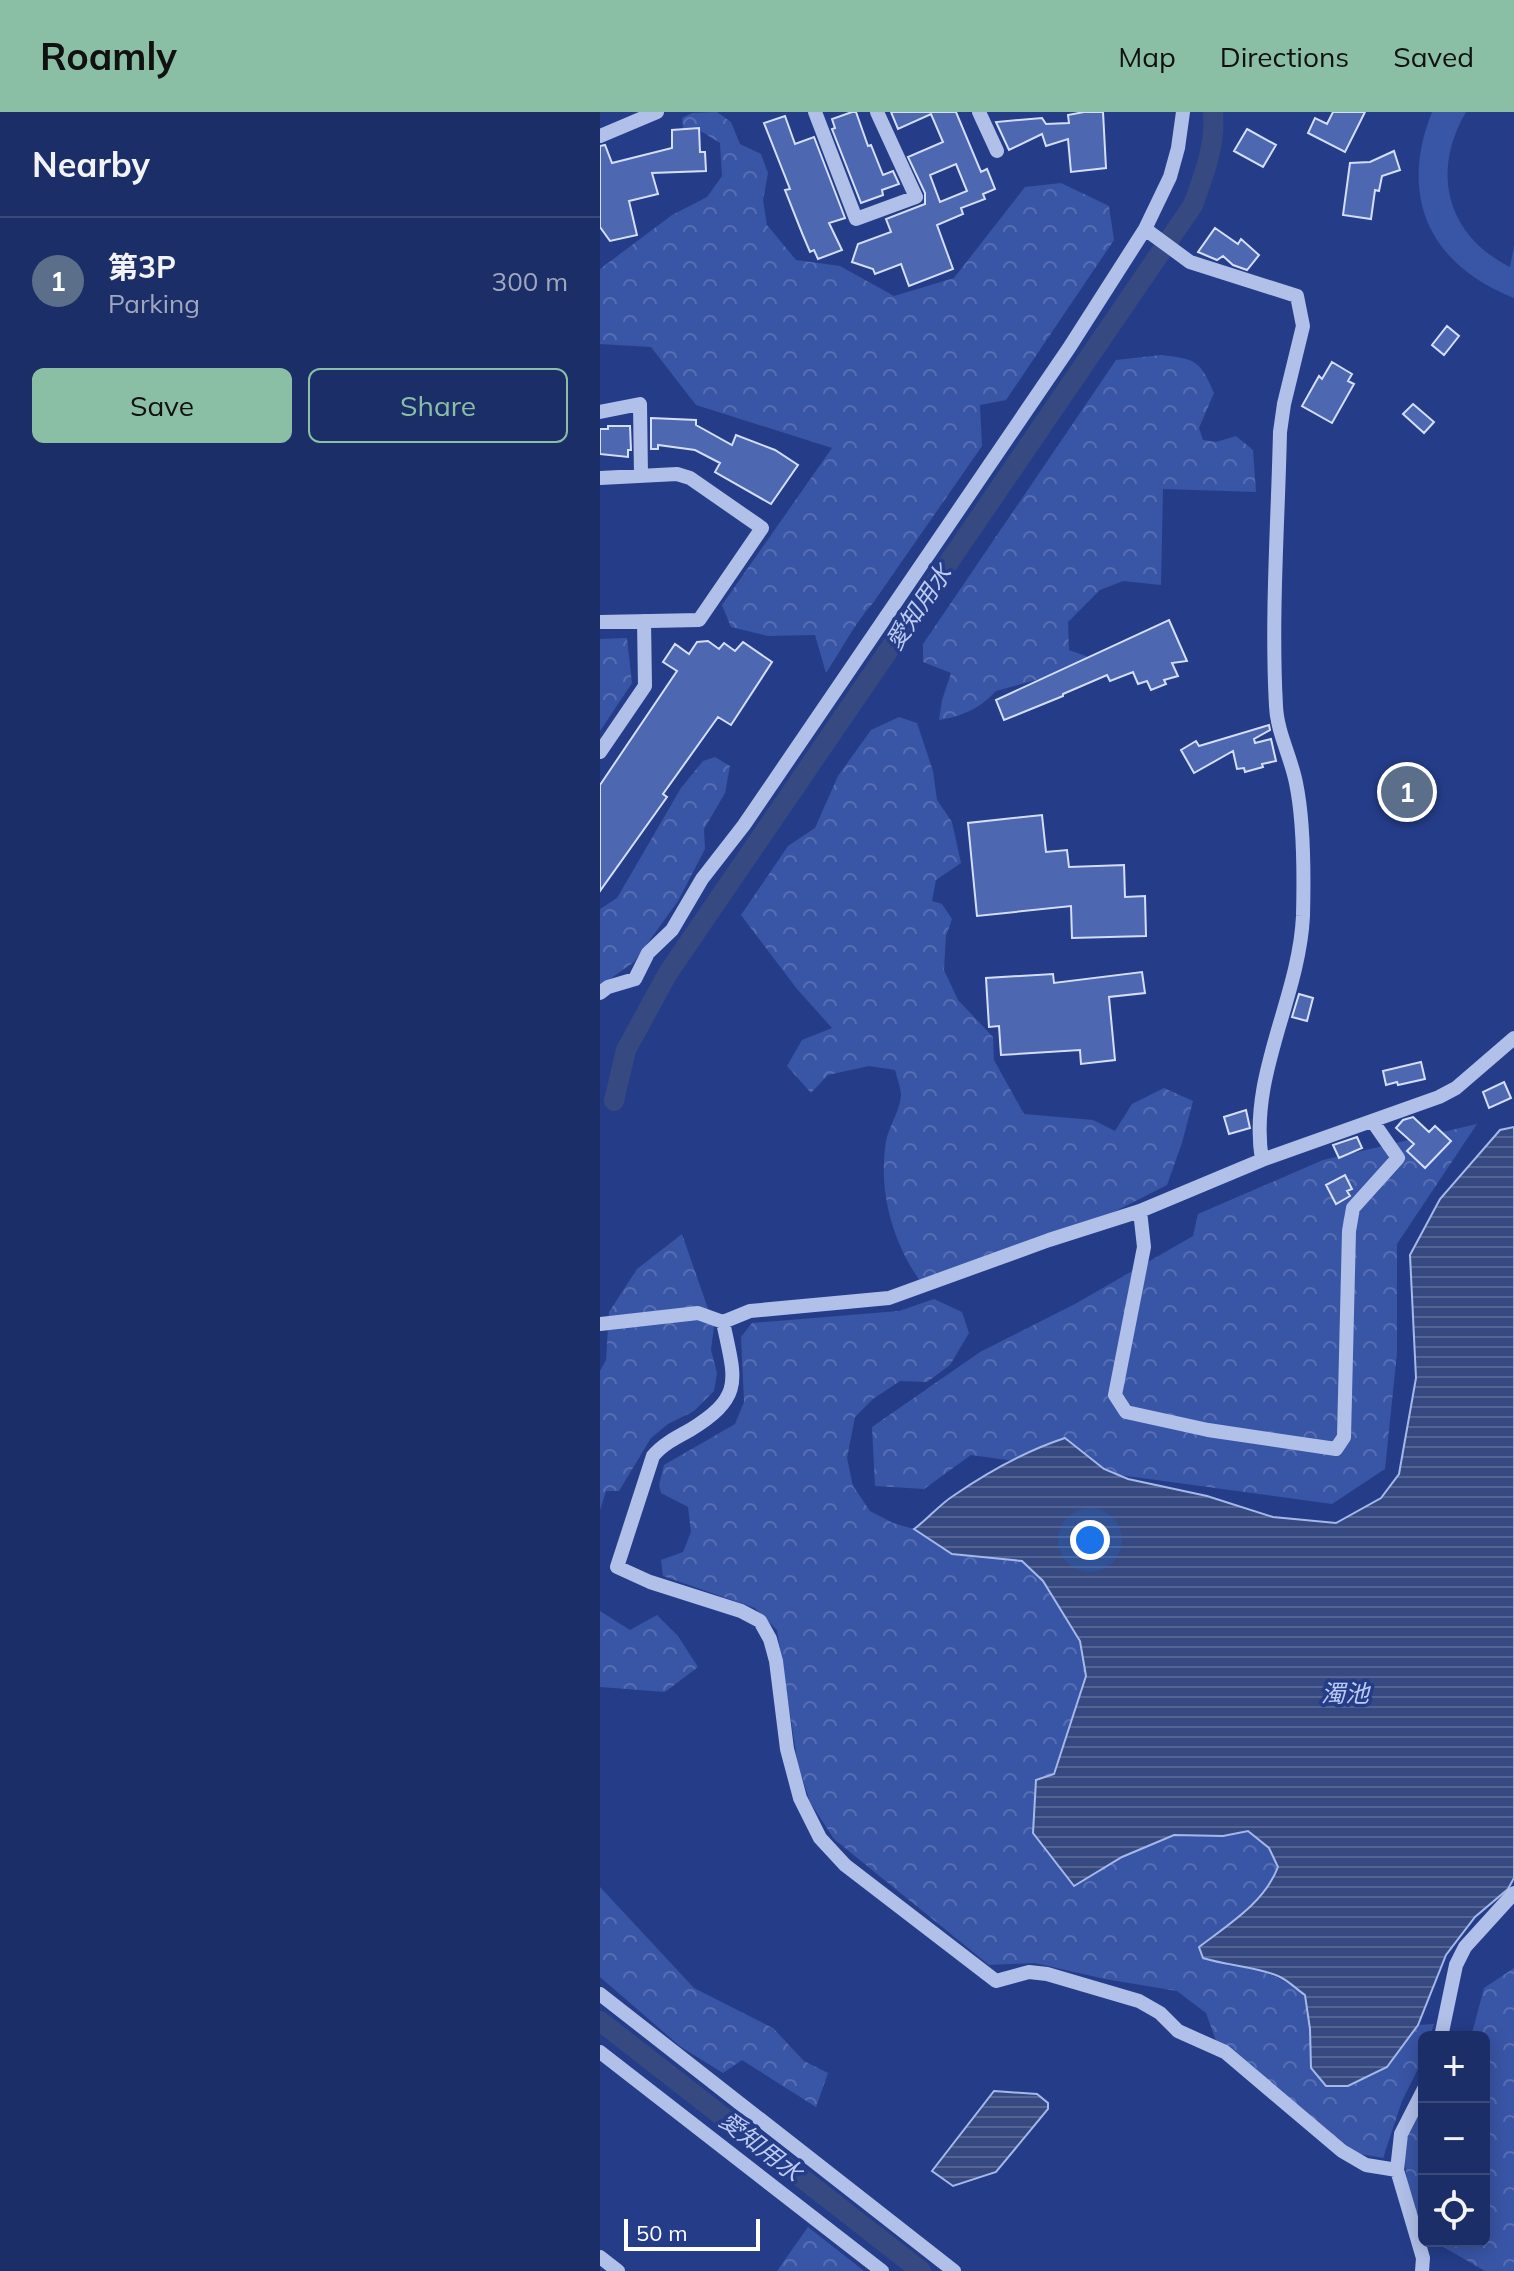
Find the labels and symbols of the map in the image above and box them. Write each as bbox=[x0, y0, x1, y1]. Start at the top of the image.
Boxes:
water label: 愛知用水 bbox=[879, 556, 959, 655]
pin: 1 bbox=[1381, 762, 1433, 822]
your location bbox=[1070, 1520, 1110, 1560]
water label: 濁池 bbox=[1321, 1678, 1371, 1708]
water label: 愛知用水 bbox=[714, 2105, 810, 2189]
scale bar bbox=[624, 2215, 760, 2251]

